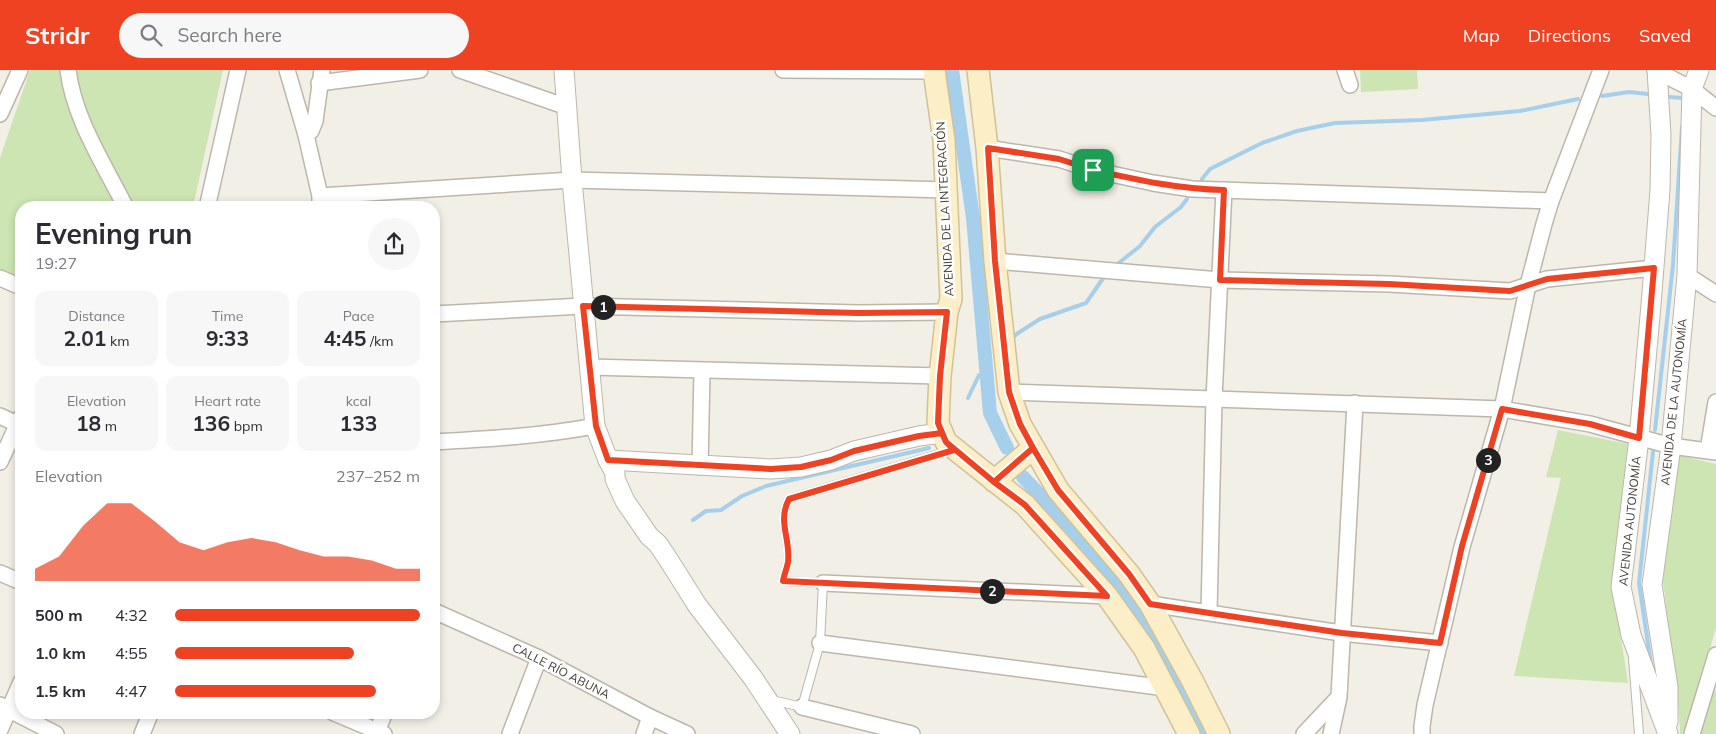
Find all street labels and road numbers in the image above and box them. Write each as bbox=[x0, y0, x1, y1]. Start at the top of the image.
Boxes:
street label: AVENIDA DE LA INTEGRACIÓN bbox=[932, 121, 957, 297]
street label: AVENIDA DE LA AUTONOMÍA bbox=[1657, 318, 1690, 486]
street label: AVENIDA AUTONOMÍA bbox=[1615, 455, 1644, 587]
street label: CALLE RÍO ABUNA bbox=[510, 639, 613, 702]

